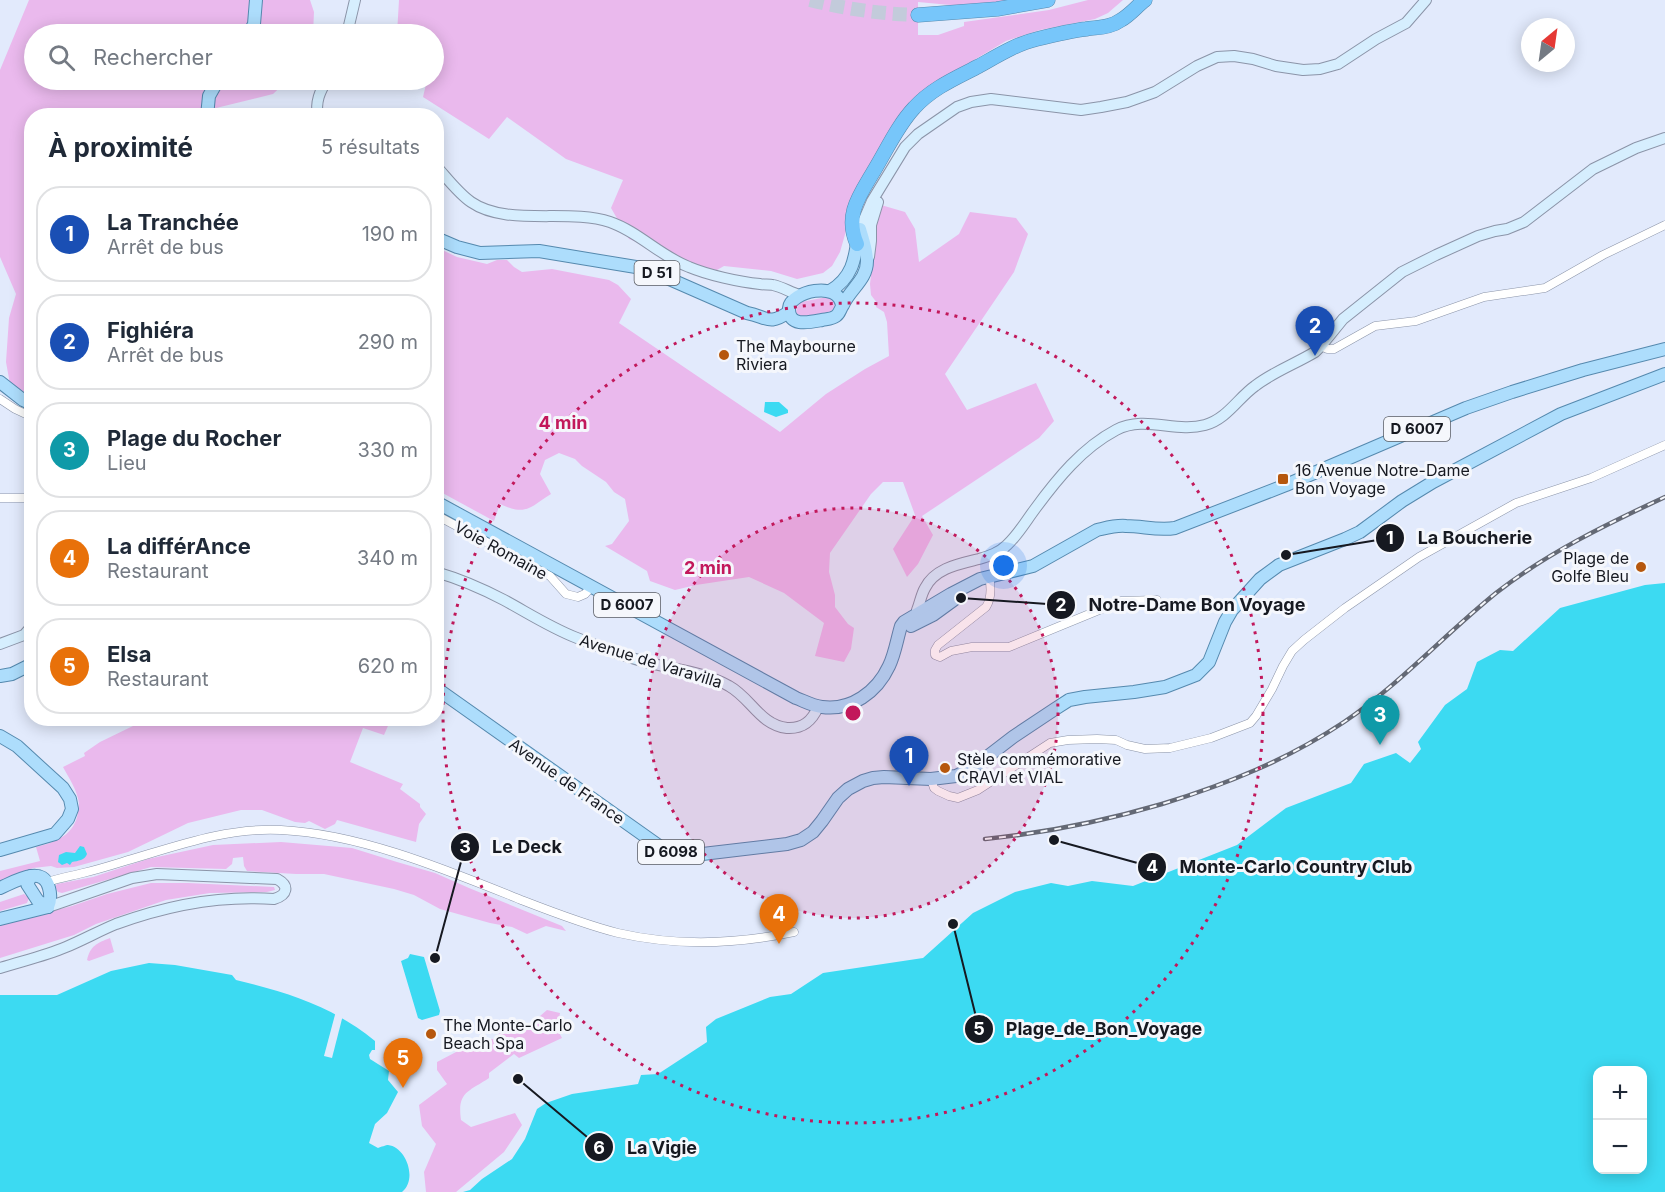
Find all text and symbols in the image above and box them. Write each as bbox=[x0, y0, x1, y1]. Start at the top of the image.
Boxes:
north arrow bbox=[1521, 18, 1575, 72]
search box bbox=[24, 24, 444, 90]
icon: search bbox=[45, 41, 78, 74]
text: Rechercher bbox=[93, 44, 213, 70]
text: À proximité bbox=[48, 132, 193, 163]
text: 5 résultats bbox=[321, 135, 420, 159]
text: La Tranchée bbox=[107, 209, 239, 235]
text: 1 bbox=[65, 222, 74, 246]
text: 190 m bbox=[362, 222, 418, 246]
text: Arrêt de bus bbox=[107, 235, 224, 259]
road number: D 51 bbox=[634, 261, 680, 285]
pin: 2 bbox=[1296, 306, 1334, 356]
text: Fighiéra bbox=[107, 317, 194, 343]
text: 2 bbox=[63, 330, 76, 354]
text: 290 m bbox=[358, 330, 418, 354]
place label: The Maybourne Riviera bbox=[736, 336, 856, 374]
text: Arrêt de bus bbox=[107, 343, 224, 367]
marker: The Maybourne Riviera bbox=[717, 348, 731, 362]
text: 4 min bbox=[539, 412, 587, 433]
road number: D 6007 bbox=[1384, 417, 1450, 441]
text: Plage du Rocher bbox=[107, 425, 281, 451]
text: 3 bbox=[63, 438, 76, 462]
text: 330 m bbox=[358, 438, 418, 462]
text: Lieu bbox=[107, 451, 147, 475]
place label: 16 Avenue Notre-Dame Bon Voyage bbox=[1295, 460, 1470, 498]
marker: 16 Avenue Notre-Dame Bon Voyage bbox=[1276, 472, 1290, 486]
street label: Voie Romaine bbox=[451, 516, 551, 584]
callout: La Boucherie bbox=[1375, 520, 1544, 556]
text: 1 bbox=[1386, 527, 1394, 548]
text: La Boucherie bbox=[1418, 527, 1533, 548]
text: La différAnce bbox=[107, 533, 251, 559]
text: 4 bbox=[63, 546, 76, 570]
text: 340 m bbox=[357, 546, 418, 570]
place label: Plage de Golfe Bleu bbox=[1551, 548, 1629, 586]
your location bbox=[989, 551, 1018, 580]
text: 2 min bbox=[684, 557, 732, 578]
text: Restaurant bbox=[107, 559, 209, 583]
marker: Plage de Golfe Bleu bbox=[1634, 560, 1648, 574]
callout: Notre-Dame Bon Voyage bbox=[1046, 587, 1317, 623]
road number: D 6007 bbox=[594, 593, 660, 617]
text: 2 bbox=[1055, 594, 1067, 615]
text: Notre-Dame Bon Voyage bbox=[1089, 594, 1306, 615]
street label: Avenue de Varavilla bbox=[577, 630, 725, 692]
text: Elsa bbox=[107, 641, 151, 667]
text: 5 bbox=[63, 654, 76, 678]
text: 620 m bbox=[358, 654, 418, 678]
text: Restaurant bbox=[107, 667, 209, 691]
pin: 3 bbox=[1360, 696, 1400, 745]
centre of rings bbox=[843, 703, 863, 723]
street label: Avenue de France bbox=[505, 734, 629, 828]
pin: 1 bbox=[890, 736, 928, 786]
place label: Stèle commémorative CRAVI et VIAL bbox=[957, 749, 1121, 787]
marker: Stèle commémorative CRAVI et VIAL bbox=[938, 761, 952, 775]
callout: Le Deck bbox=[450, 829, 574, 865]
text: 3 bbox=[459, 836, 471, 857]
text: Le Deck bbox=[492, 836, 563, 857]
road number: D 6098 bbox=[638, 840, 704, 864]
callout: Monte-Carlo Country Club bbox=[1137, 849, 1424, 885]
text: 4 bbox=[1146, 856, 1158, 877]
text: Monte-Carlo Country Club bbox=[1180, 856, 1412, 877]
pin: 4 bbox=[760, 894, 798, 944]
callout: Plage_de_Bon_Voyage bbox=[964, 1011, 1215, 1047]
place label: The Monte-Carlo Beach Spa bbox=[443, 1015, 572, 1053]
text: 5 bbox=[973, 1018, 985, 1039]
text: Plage_de_Bon_Voyage bbox=[1006, 1018, 1203, 1039]
marker: The Monte-Carlo Beach Spa bbox=[424, 1027, 438, 1041]
pin: 5 bbox=[384, 1038, 422, 1088]
map controls bbox=[1593, 1066, 1647, 1174]
button: + bbox=[1593, 1066, 1647, 1120]
button: − bbox=[1593, 1120, 1647, 1174]
callout: La Vigie bbox=[584, 1129, 709, 1165]
text: 6 bbox=[593, 1137, 605, 1158]
text: La Vigie bbox=[627, 1137, 697, 1158]

